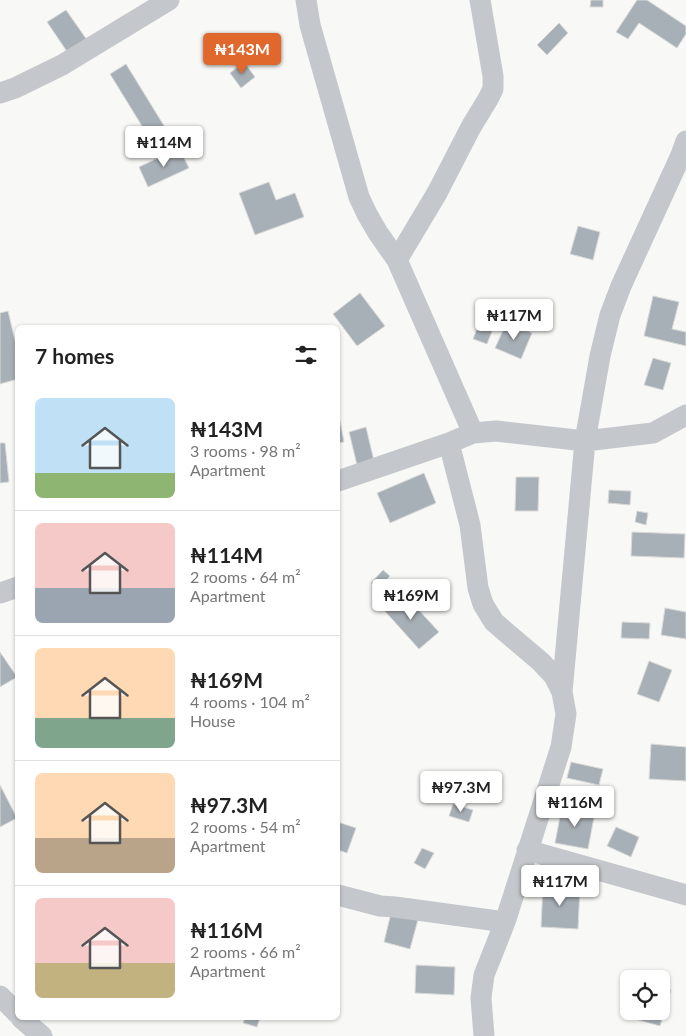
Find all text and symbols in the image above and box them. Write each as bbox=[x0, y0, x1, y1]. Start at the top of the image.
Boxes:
pin: ₦143M bbox=[207, 32, 277, 75]
text: ₦143M bbox=[214, 39, 270, 58]
pin: ₦114M bbox=[129, 126, 199, 168]
text: ₦114M bbox=[136, 132, 192, 151]
pin: ₦117M bbox=[479, 298, 549, 341]
text: ₦117M bbox=[486, 305, 542, 324]
icon: filters bbox=[292, 341, 320, 369]
text: 7 homes bbox=[35, 343, 114, 368]
text: ₦143M bbox=[190, 416, 263, 441]
icon: home bbox=[75, 418, 135, 478]
text: 3 rooms · 98 m² bbox=[190, 441, 301, 460]
text: Apartment bbox=[190, 460, 265, 479]
text: ₦114M bbox=[190, 542, 263, 567]
icon: home bbox=[75, 543, 135, 603]
text: 2 rooms · 64 m² bbox=[190, 567, 301, 586]
pin: ₦169M bbox=[376, 578, 446, 621]
text: ₦169M bbox=[383, 585, 439, 604]
text: Apartment bbox=[190, 586, 265, 605]
text: ₦169M bbox=[190, 667, 263, 692]
icon: home bbox=[75, 668, 135, 728]
text: 4 rooms · 104 m² bbox=[190, 692, 310, 711]
text: House bbox=[190, 711, 235, 730]
pin: ₦97.3M bbox=[420, 770, 502, 813]
text: ₦97.3M bbox=[431, 777, 491, 796]
pin: ₦116M bbox=[540, 786, 610, 828]
text: ₦97.3M bbox=[190, 792, 268, 817]
text: ₦116M bbox=[547, 792, 603, 811]
icon: home bbox=[75, 793, 135, 853]
text: 2 rooms · 54 m² bbox=[190, 817, 301, 836]
text: Apartment bbox=[190, 836, 265, 855]
pin: ₦117M bbox=[525, 864, 595, 907]
text: ₦117M bbox=[532, 871, 588, 890]
text: ₦116M bbox=[190, 917, 263, 942]
icon: home bbox=[75, 918, 135, 978]
text: 2 rooms · 66 m² bbox=[190, 942, 301, 961]
text: Apartment bbox=[190, 961, 265, 980]
map controls bbox=[620, 970, 670, 1020]
button: locate bbox=[620, 970, 670, 1020]

